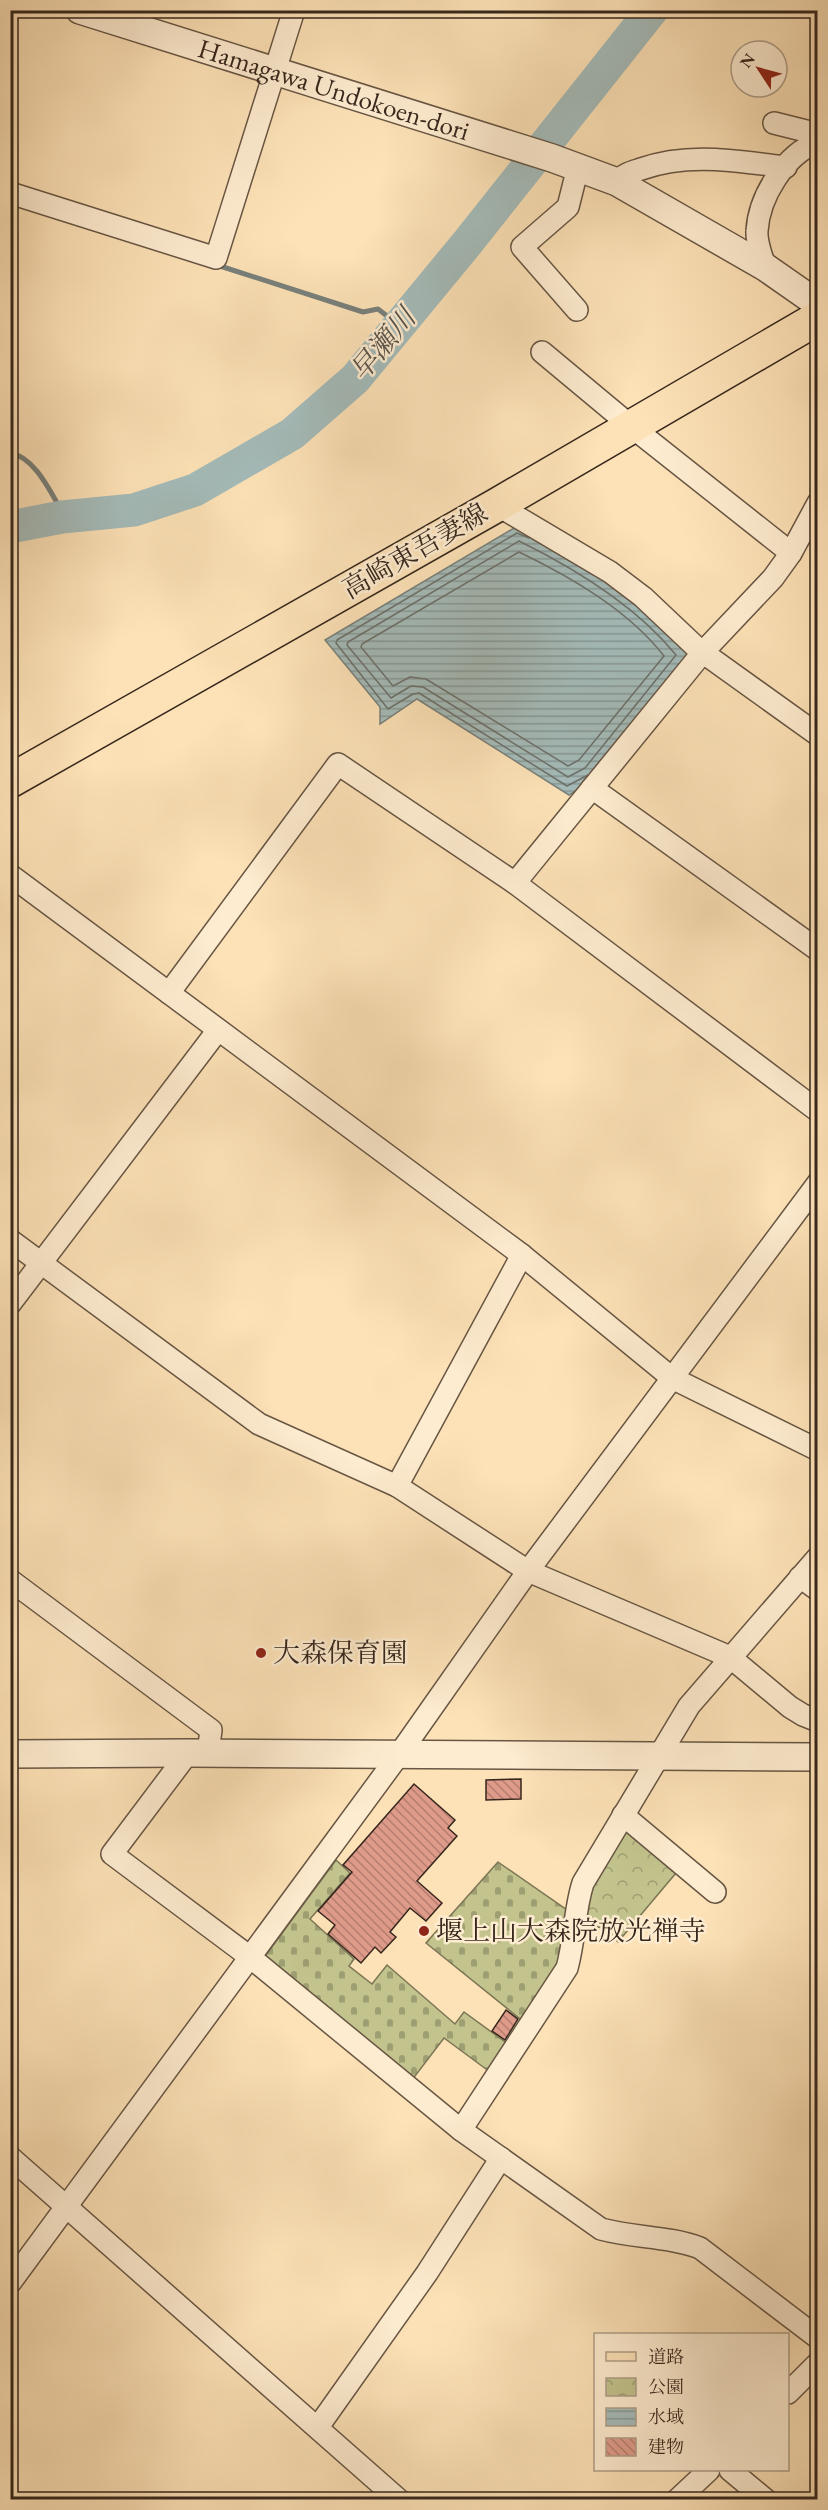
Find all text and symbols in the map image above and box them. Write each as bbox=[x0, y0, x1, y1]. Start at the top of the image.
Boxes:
street label: Hamagawa Undokoen-dori bbox=[194, 30, 474, 148]
north arrow bbox=[729, 39, 789, 99]
text: N bbox=[735, 49, 760, 72]
water label: 早瀬川 bbox=[341, 298, 425, 388]
street label: 高崎東吾妻線 bbox=[336, 495, 494, 606]
place label: 大森保育園 bbox=[273, 1635, 408, 1670]
marker: 大森保育園 bbox=[254, 1646, 268, 1660]
place label: 堰上山大森院放光禅寺 bbox=[436, 1913, 706, 1948]
marker: 堰上山大森院放光禅寺 bbox=[417, 1924, 431, 1938]
legend bbox=[594, 2333, 789, 2471]
text: 道路 bbox=[648, 2345, 684, 2368]
text: 公園 bbox=[648, 2375, 684, 2398]
text: 水域 bbox=[648, 2405, 684, 2428]
text: 建物 bbox=[648, 2435, 684, 2458]

